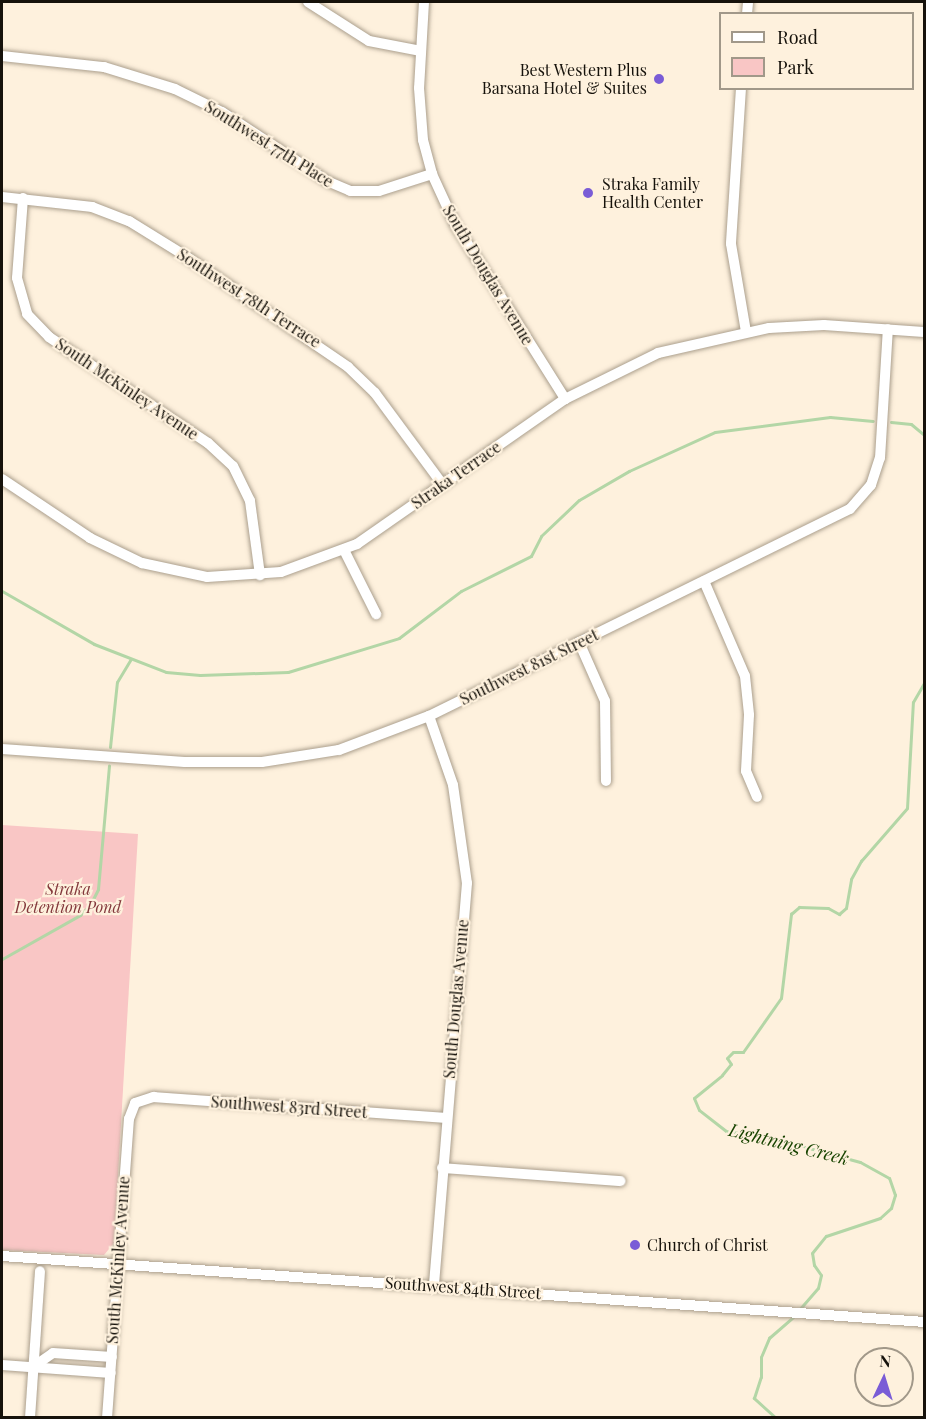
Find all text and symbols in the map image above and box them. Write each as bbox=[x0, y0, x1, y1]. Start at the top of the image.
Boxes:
legend bbox=[719, 12, 914, 90]
text: Road bbox=[777, 25, 818, 49]
text: Park bbox=[777, 55, 814, 79]
place label: Best Western Plus Barsana Hotel & Suites bbox=[481, 60, 647, 98]
marker: Best Western Plus Barsana Hotel & Suites bbox=[652, 72, 666, 86]
street label: Southwest 77th Place bbox=[201, 97, 337, 191]
place label: Straka Family Health Center bbox=[602, 174, 703, 212]
marker: Straka Family Health Center bbox=[579, 184, 597, 202]
street label: South Douglas Avenue bbox=[438, 201, 538, 349]
street label: Southwest 78th Terrace bbox=[173, 244, 325, 352]
street label: South McKinley Avenue bbox=[52, 334, 202, 444]
street label: Straka Terrace bbox=[407, 437, 505, 513]
street label: Southwest 81st Street bbox=[456, 625, 602, 709]
park label: Straka Detention Pond bbox=[15, 879, 121, 917]
street label: South Douglas Avenue bbox=[439, 918, 473, 1080]
street label: Southwest 83rd Street bbox=[210, 1092, 368, 1122]
water label: Lightning Creek bbox=[727, 1119, 851, 1169]
street label: South McKinley Avenue bbox=[103, 1175, 133, 1345]
place label: Church of Christ bbox=[647, 1235, 768, 1255]
marker: Church of Christ bbox=[628, 1238, 642, 1252]
street label: Southwest 84th Street bbox=[384, 1273, 542, 1303]
north arrow bbox=[854, 1347, 914, 1407]
text: N bbox=[879, 1350, 892, 1371]

